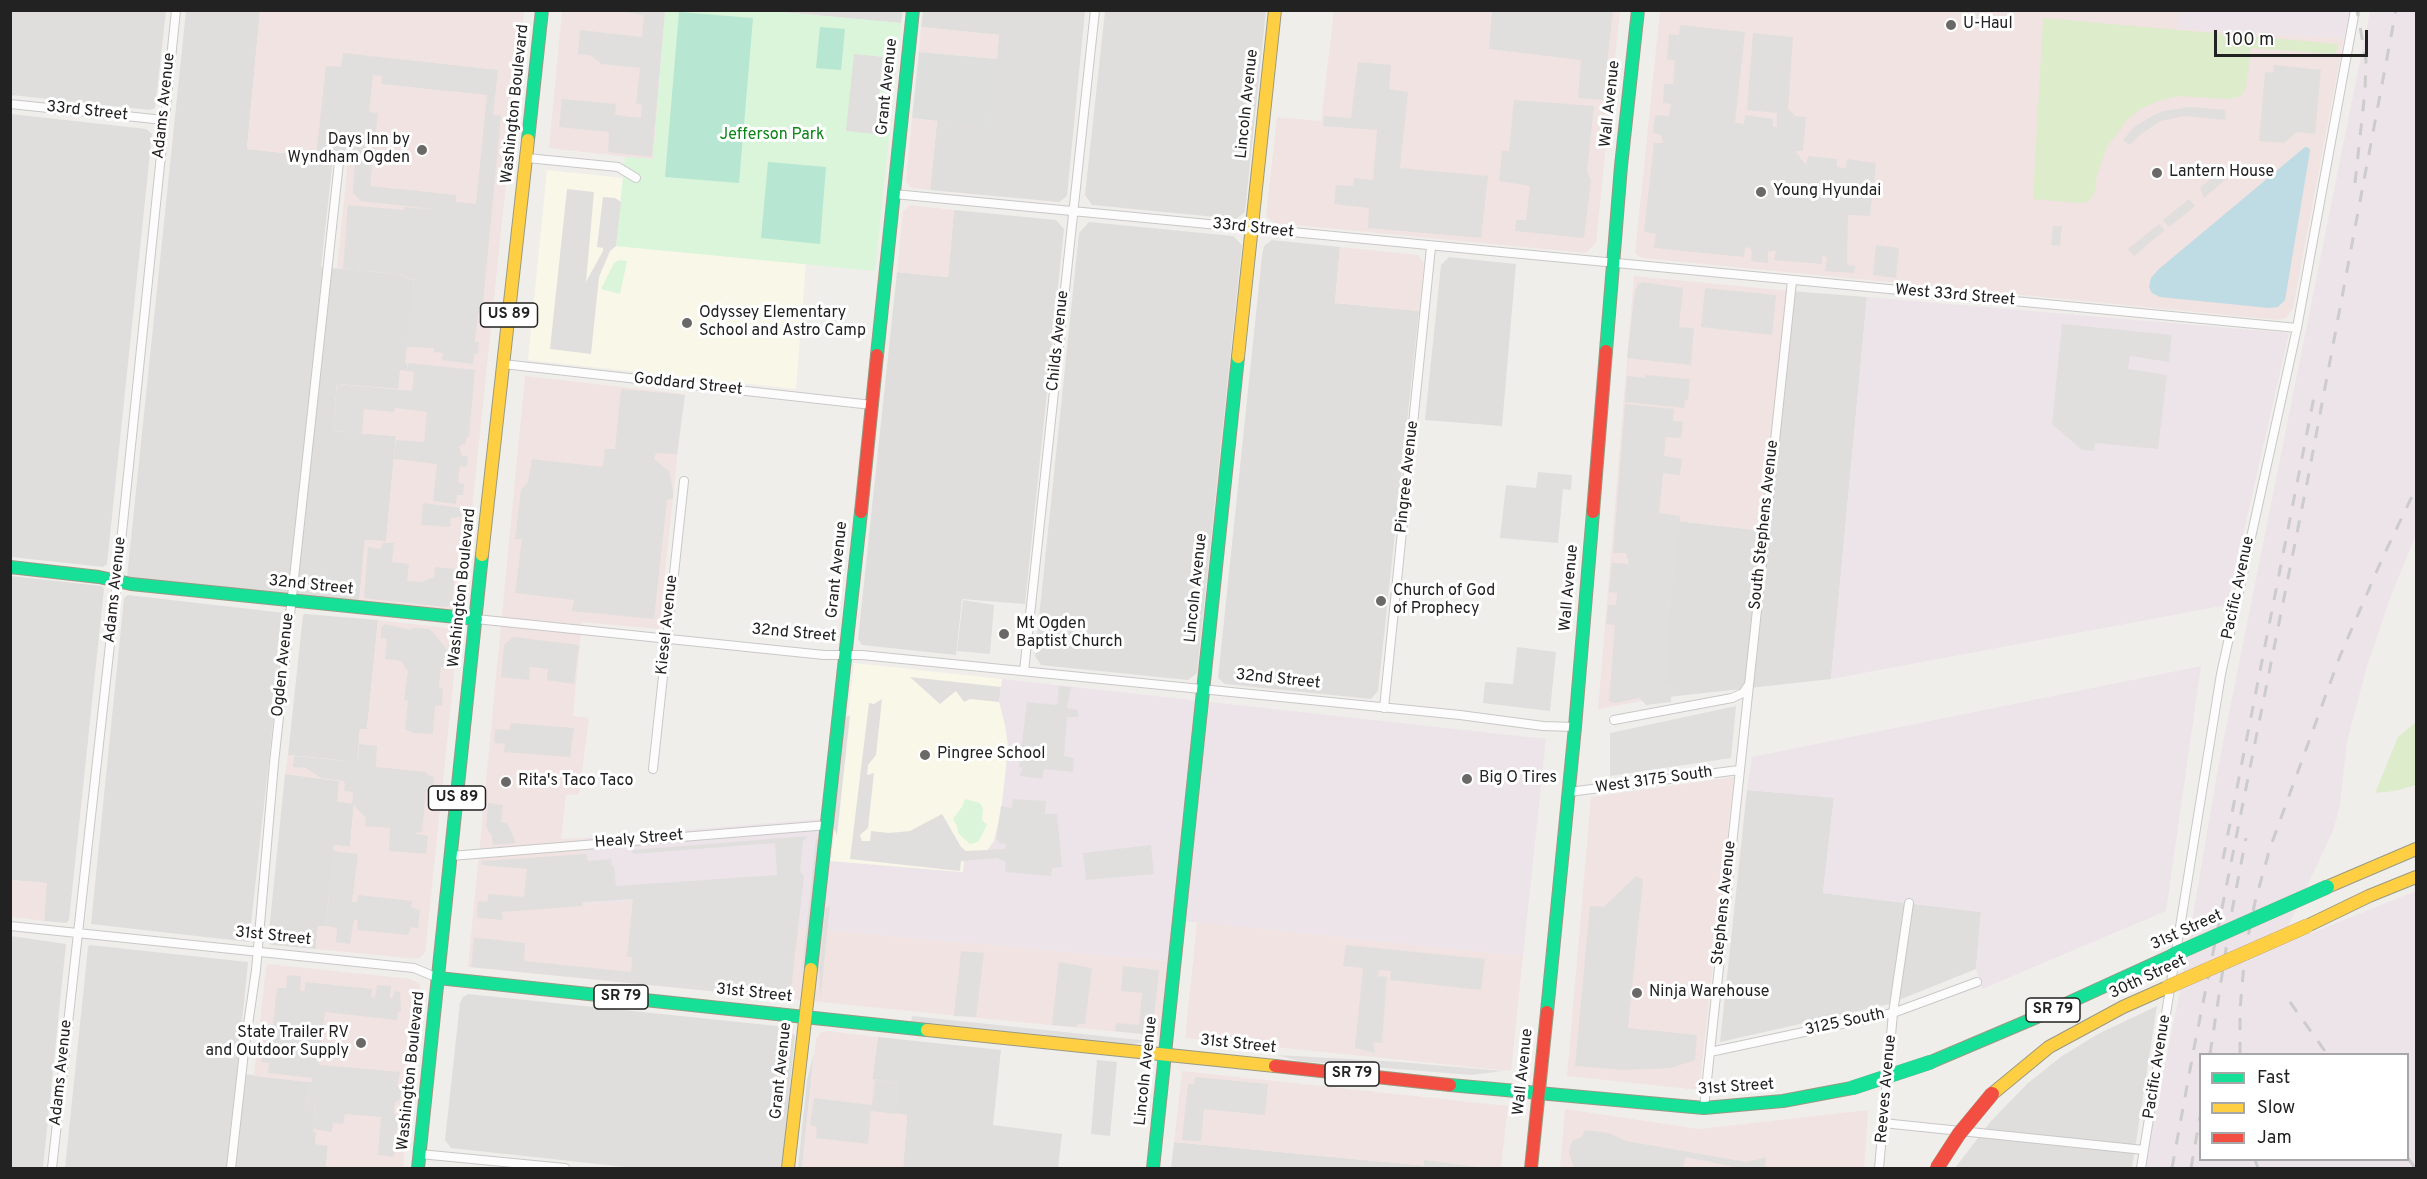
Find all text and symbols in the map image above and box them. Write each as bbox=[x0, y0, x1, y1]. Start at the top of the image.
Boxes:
place label: U-Haul bbox=[1963, 15, 2013, 35]
marker: U-Haul bbox=[1944, 18, 1958, 32]
scale bar bbox=[2217, 18, 2372, 56]
street label: Washington Boulevard bbox=[498, 23, 534, 185]
text: 100 m bbox=[2225, 29, 2274, 52]
street label: Grant Avenue bbox=[873, 37, 903, 137]
street label: Lincoln Avenue bbox=[1233, 48, 1263, 160]
street label: Adams Avenue bbox=[150, 52, 180, 160]
street label: Wall Avenue bbox=[1597, 60, 1625, 148]
street label: 33rd Street bbox=[45, 98, 129, 126]
park label: Jefferson Park bbox=[720, 126, 824, 146]
place label: Days Inn by Wyndham Ogden bbox=[288, 131, 410, 169]
marker: Days Inn by Wyndham Ogden bbox=[415, 143, 429, 157]
place label: Lantern House bbox=[2169, 163, 2274, 183]
marker: Lantern House bbox=[2150, 166, 2164, 180]
place label: Young Hyundai bbox=[1773, 182, 1881, 202]
marker: Young Hyundai bbox=[1754, 185, 1768, 199]
street label: 33rd Street bbox=[1211, 215, 1295, 243]
street label: West 33rd Street bbox=[1894, 281, 2016, 311]
street label: Childs Avenue bbox=[1044, 290, 1074, 392]
road number: US 89 bbox=[480, 303, 538, 327]
place label: Odyssey Elementary School and Astro Camp bbox=[699, 304, 866, 342]
marker: Odyssey Elementary School and Astro Camp bbox=[680, 316, 694, 330]
street label: Goddard Street bbox=[633, 370, 743, 400]
street label: Pingree Avenue bbox=[1393, 420, 1423, 534]
street label: South Stephens Avenue bbox=[1747, 439, 1783, 611]
street label: Washington Boulevard bbox=[445, 507, 481, 669]
street label: Grant Avenue bbox=[823, 520, 853, 620]
street label: Lincoln Avenue bbox=[1182, 532, 1212, 644]
street label: Pacific Avenue bbox=[2219, 535, 2259, 641]
street label: Adams Avenue bbox=[101, 536, 131, 644]
street label: Wall Avenue bbox=[1557, 544, 1583, 632]
street label: 32nd Street bbox=[268, 572, 354, 600]
street label: Kiesel Avenue bbox=[653, 574, 683, 676]
place label: Church of God of Prophecy bbox=[1393, 582, 1495, 620]
marker: Church of God of Prophecy bbox=[1374, 594, 1388, 608]
street label: Ogden Avenue bbox=[269, 612, 299, 718]
place label: Mt Ogden Baptist Church bbox=[1016, 615, 1122, 653]
street label: 32nd Street bbox=[751, 621, 837, 647]
marker: Mt Ogden Baptist Church bbox=[997, 627, 1011, 641]
street label: 32nd Street bbox=[1235, 666, 1321, 694]
place label: Pingree School bbox=[937, 745, 1045, 765]
marker: Pingree School bbox=[918, 748, 932, 762]
street label: West 3175 South bbox=[1594, 763, 1714, 799]
place label: Big O Tires bbox=[1479, 769, 1557, 789]
place label: Rita's Taco Taco bbox=[518, 772, 633, 792]
marker: Big O Tires bbox=[1460, 772, 1474, 786]
marker: Rita's Taco Taco bbox=[499, 775, 513, 789]
road number: US 89 bbox=[428, 786, 486, 810]
street label: Healy Street bbox=[594, 827, 684, 853]
street label: Stephens Avenue bbox=[1709, 840, 1741, 966]
street label: 31st Street bbox=[2148, 907, 2226, 955]
street label: 31st Street bbox=[234, 923, 312, 951]
street label: 30th Street bbox=[2107, 952, 2189, 1004]
street label: 31st Street bbox=[715, 980, 793, 1008]
place label: Ninja Warehouse bbox=[1649, 983, 1769, 1003]
road number: SR 79 bbox=[594, 985, 648, 1009]
marker: Ninja Warehouse bbox=[1630, 986, 1644, 1000]
street label: Washington Boulevard bbox=[394, 990, 430, 1152]
road number: SR 79 bbox=[2026, 998, 2080, 1022]
street label: 3125 South bbox=[1803, 1005, 1887, 1041]
street label: Pacific Avenue bbox=[2140, 1014, 2176, 1120]
street label: Lincoln Avenue bbox=[1132, 1015, 1162, 1127]
street label: Adams Avenue bbox=[47, 1019, 77, 1127]
street label: Grant Avenue bbox=[767, 1021, 797, 1121]
place label: State Trailer RV and Outdoor Supply bbox=[205, 1024, 349, 1062]
street label: Wall Avenue bbox=[1510, 1028, 1538, 1116]
street label: 31st Street bbox=[1199, 1031, 1277, 1059]
street label: Reeves Avenue bbox=[1873, 1034, 1901, 1144]
marker: State Trailer RV and Outdoor Supply bbox=[354, 1036, 368, 1050]
legend bbox=[2199, 1053, 2409, 1161]
road number: SR 79 bbox=[1325, 1062, 1379, 1086]
text: Fast bbox=[2257, 1067, 2290, 1090]
street label: 31st Street bbox=[1697, 1076, 1775, 1100]
text: Slow bbox=[2257, 1097, 2295, 1120]
text: Jam bbox=[2257, 1127, 2292, 1150]

